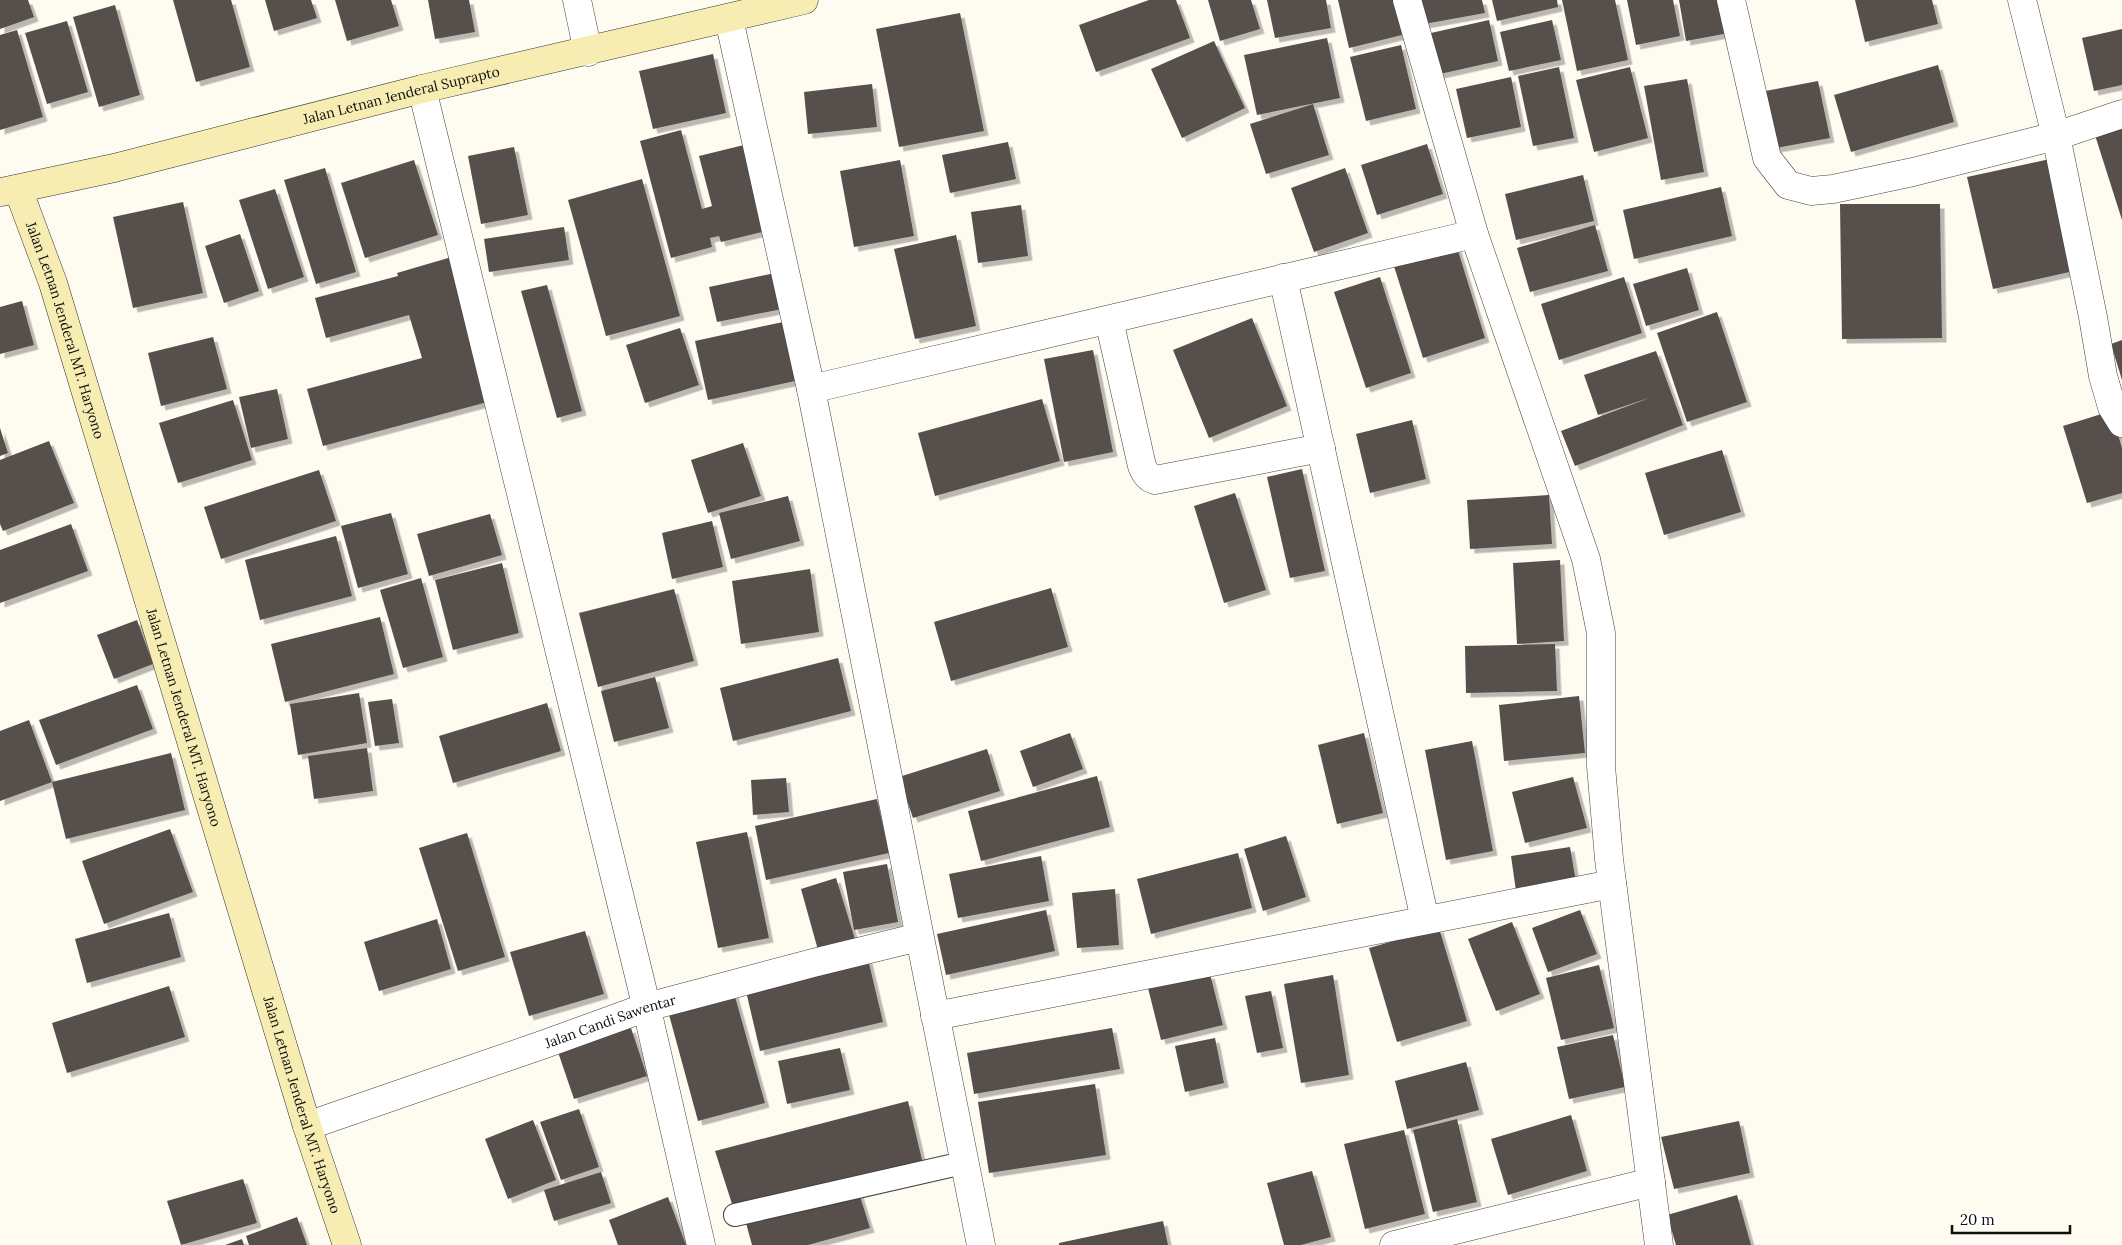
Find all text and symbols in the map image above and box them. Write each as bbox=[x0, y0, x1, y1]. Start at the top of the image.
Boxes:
street label: Jalan Letnan Jenderal Suprapto bbox=[300, 62, 501, 128]
street label: Jalan Letnan Jenderal MT. Haryono bbox=[22, 218, 108, 441]
street label: Jalan Letnan Jenderal MT. Haryono bbox=[142, 605, 225, 829]
street label: Jalan Candi Sawentar bbox=[541, 991, 678, 1053]
street label: Jalan Letnan Jenderal MT. Haryono bbox=[259, 993, 345, 1216]
scale bar bbox=[1952, 1202, 2070, 1234]
text: 20 m bbox=[1960, 1210, 1995, 1229]

